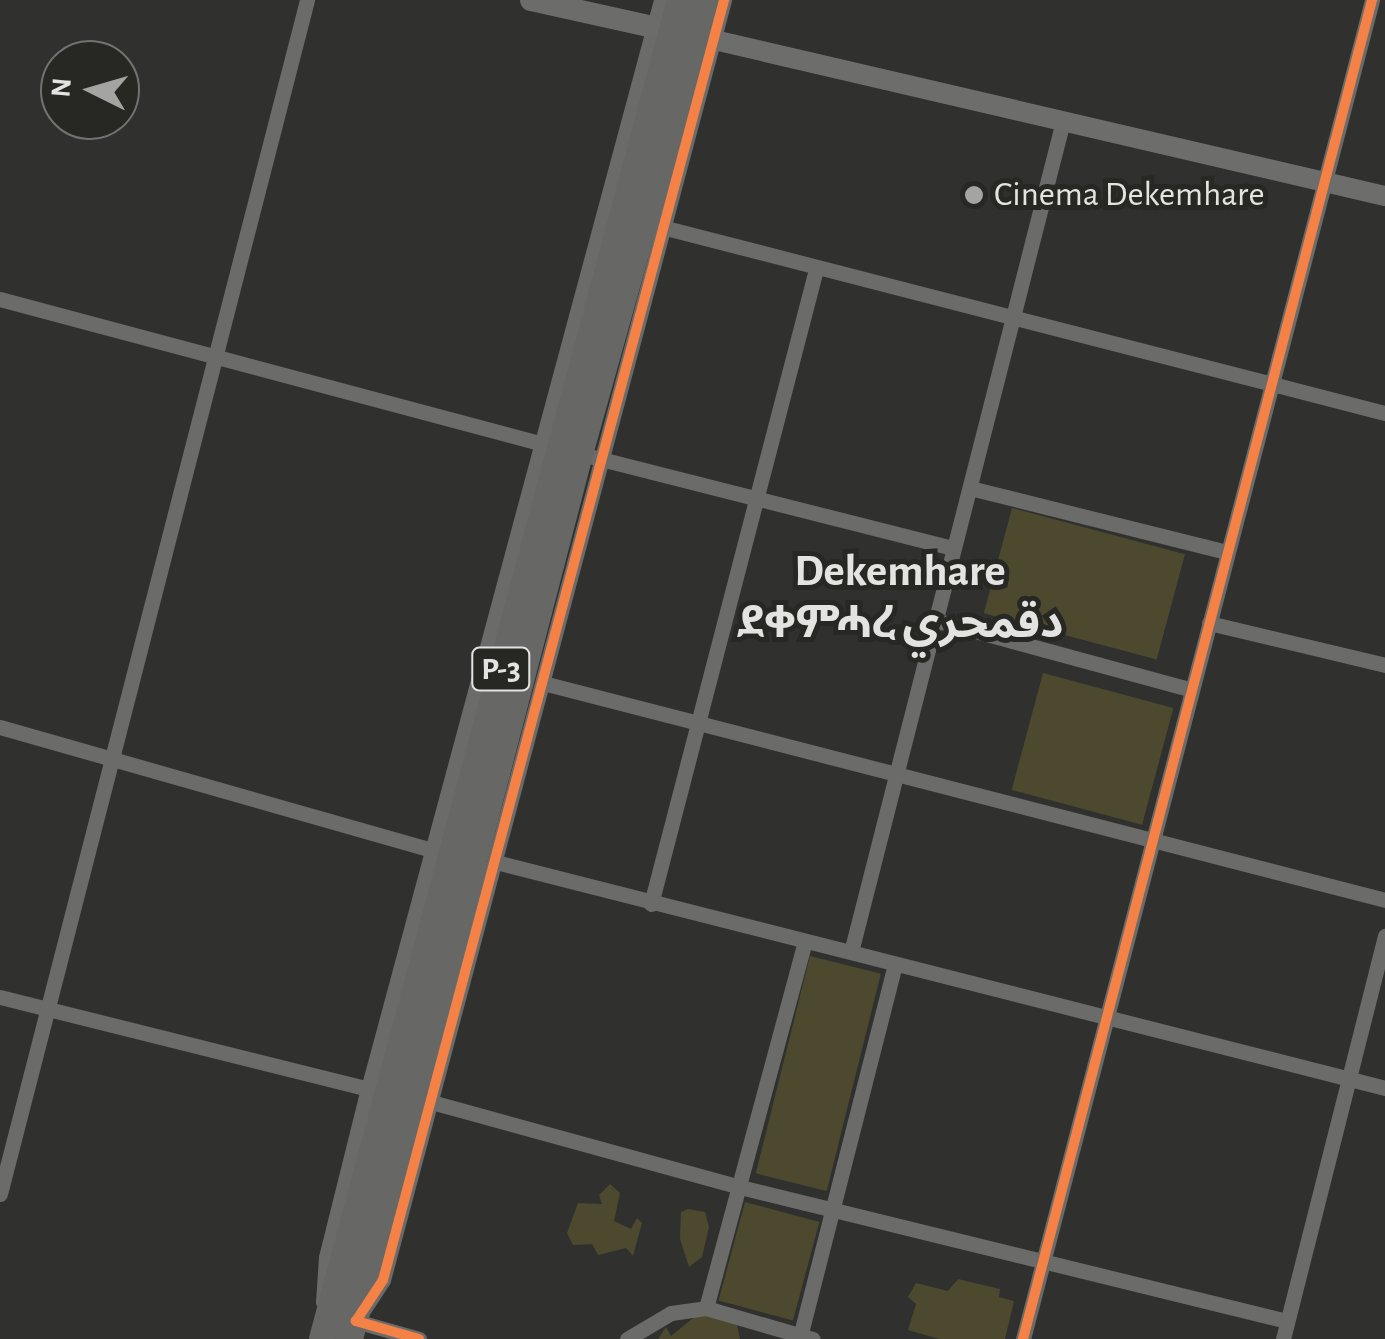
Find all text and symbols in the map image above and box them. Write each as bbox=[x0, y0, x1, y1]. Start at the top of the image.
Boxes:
north arrow bbox=[40, 40, 140, 140]
text: N bbox=[47, 77, 77, 98]
place label: Cinema Dekemhare bbox=[994, 174, 1265, 216]
marker: Cinema Dekemhare bbox=[963, 184, 985, 206]
district label: Dekemhare ደቀምሓረ دقمحري bbox=[737, 545, 1063, 651]
road number: P-3 bbox=[471, 642, 531, 696]

